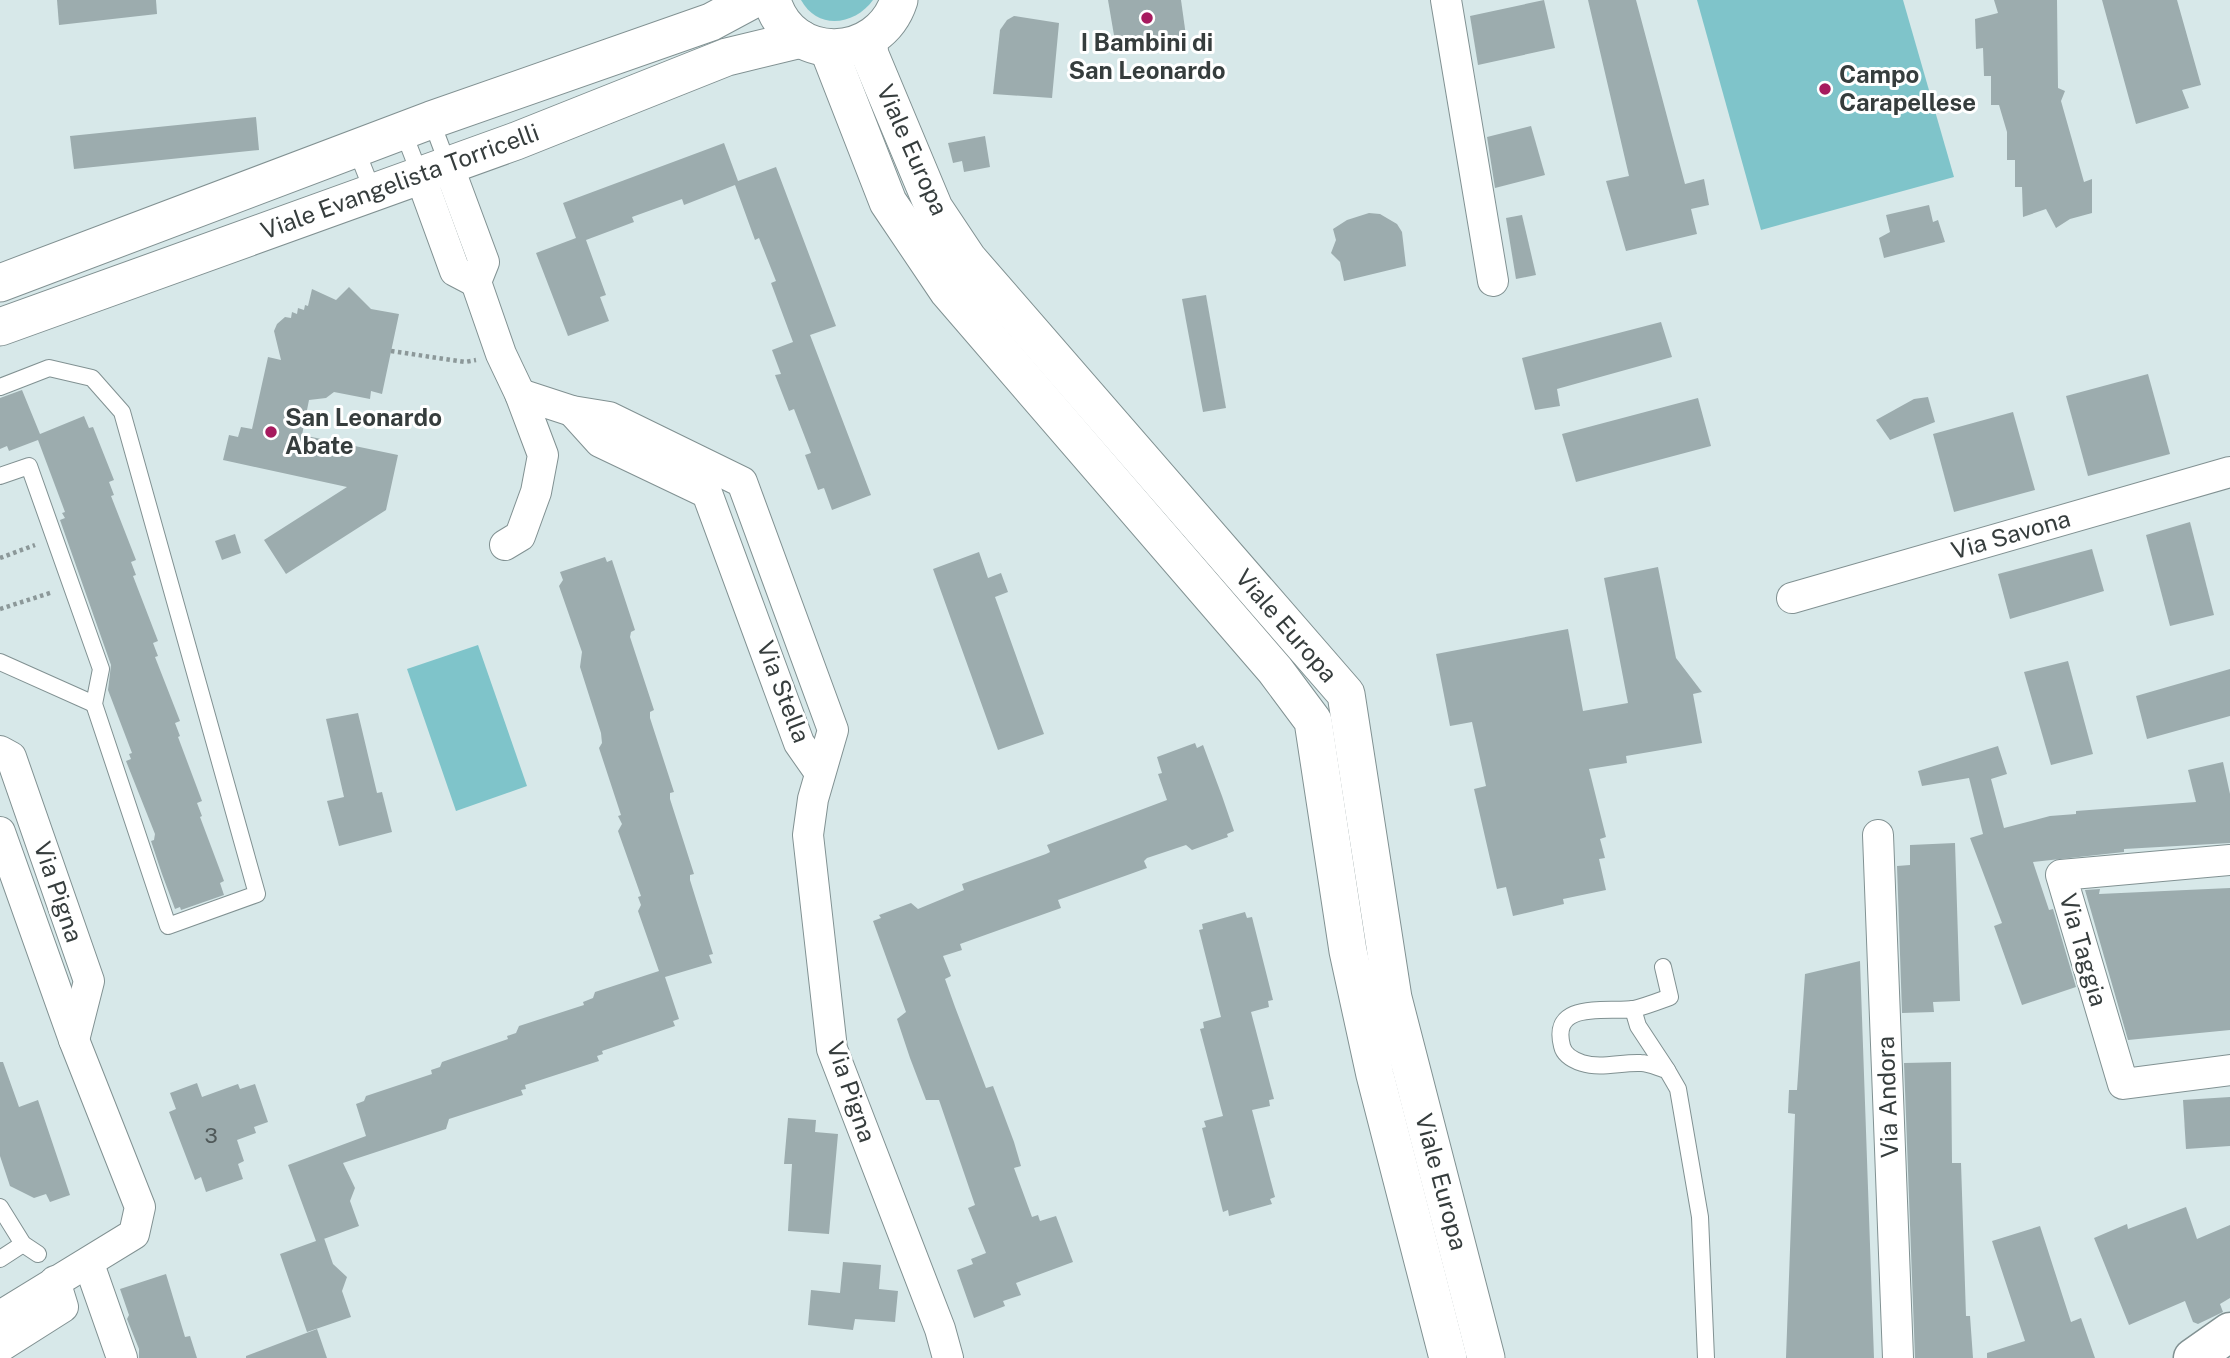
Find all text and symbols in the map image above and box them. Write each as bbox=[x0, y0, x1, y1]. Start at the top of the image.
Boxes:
marker: I Bambini di San Leonardo bbox=[1139, 10, 1155, 26]
place label: I Bambini di San Leonardo bbox=[1069, 28, 1226, 84]
place label: Campo Carapellese bbox=[1839, 60, 1976, 116]
street label: Viale Europa bbox=[872, 80, 954, 219]
marker: Campo Carapellese bbox=[1817, 81, 1833, 97]
street label: Viale Evangelista Torricelli bbox=[257, 118, 542, 244]
place label: San Leonardo Abate bbox=[285, 403, 442, 459]
marker: San Leonardo Abate bbox=[263, 424, 279, 440]
street label: Via Savona bbox=[1948, 504, 2073, 564]
street label: Viale Europa bbox=[1230, 563, 1343, 687]
street label: Via Stella bbox=[752, 637, 816, 746]
street label: Via Pigna bbox=[29, 838, 89, 946]
street label: Via Taggia bbox=[2055, 890, 2113, 1009]
street label: Via Andora bbox=[1871, 1035, 1903, 1159]
street label: Via Pigna bbox=[822, 1038, 882, 1146]
street label: Viale Europa bbox=[1410, 1110, 1474, 1253]
house number: 3 bbox=[204, 1123, 218, 1148]

